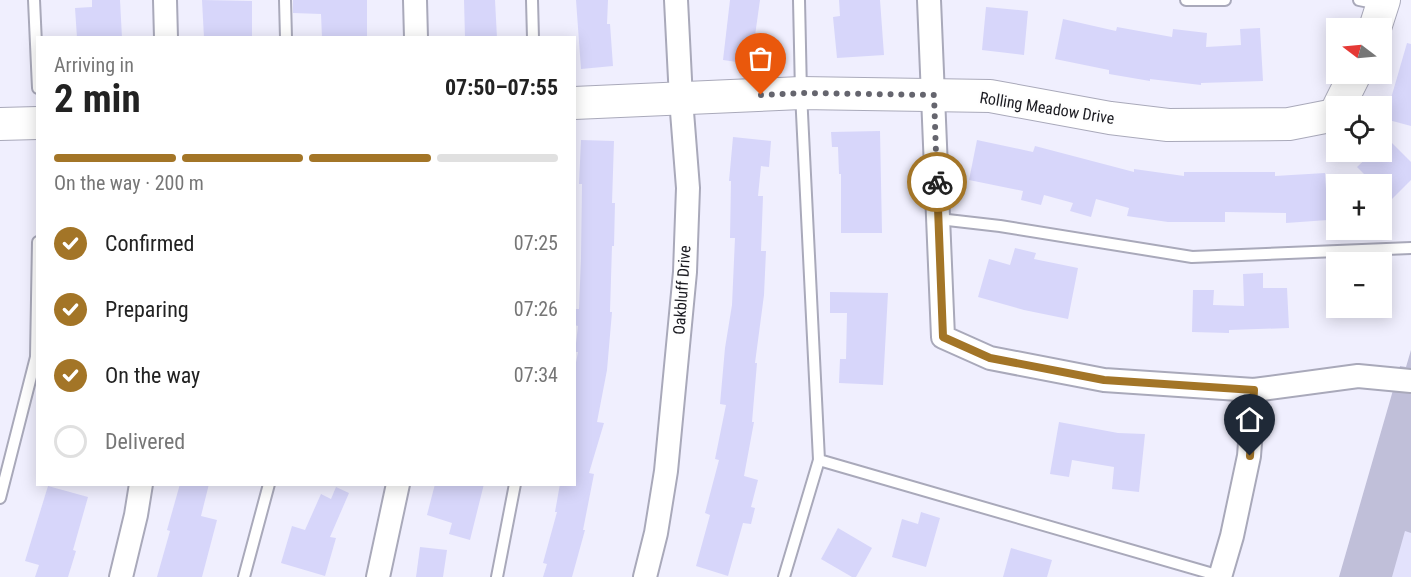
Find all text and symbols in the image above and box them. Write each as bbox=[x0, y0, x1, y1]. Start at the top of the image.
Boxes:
north arrow bbox=[1326, 18, 1392, 84]
map controls bbox=[1326, 18, 1392, 318]
pin bbox=[735, 33, 786, 95]
icon: bag bbox=[744, 42, 777, 75]
text: Arriving in bbox=[54, 53, 134, 77]
text: 07:50–07:55 bbox=[445, 75, 558, 100]
text: 2 min bbox=[54, 76, 141, 122]
street label: Rolling Meadow Drive bbox=[978, 88, 1116, 128]
button: locate bbox=[1326, 96, 1392, 162]
courier bbox=[907, 152, 967, 212]
icon: bike bbox=[921, 166, 954, 199]
text: On the way · 200 m bbox=[54, 171, 204, 195]
button: + bbox=[1326, 174, 1392, 240]
icon: check bbox=[54, 227, 87, 260]
text: Confirmed bbox=[105, 231, 194, 256]
text: 07:25 bbox=[514, 231, 558, 255]
street label: Oakbluff Drive bbox=[669, 245, 695, 335]
button: − bbox=[1326, 252, 1392, 318]
icon: check bbox=[54, 293, 87, 326]
text: Preparing bbox=[105, 297, 189, 322]
text: 07:26 bbox=[514, 297, 558, 321]
icon: check bbox=[54, 359, 87, 392]
text: On the way bbox=[105, 363, 200, 388]
text: 07:34 bbox=[514, 363, 558, 387]
pin bbox=[1224, 394, 1275, 456]
icon: home bbox=[1233, 403, 1266, 436]
text: Delivered bbox=[105, 429, 185, 454]

